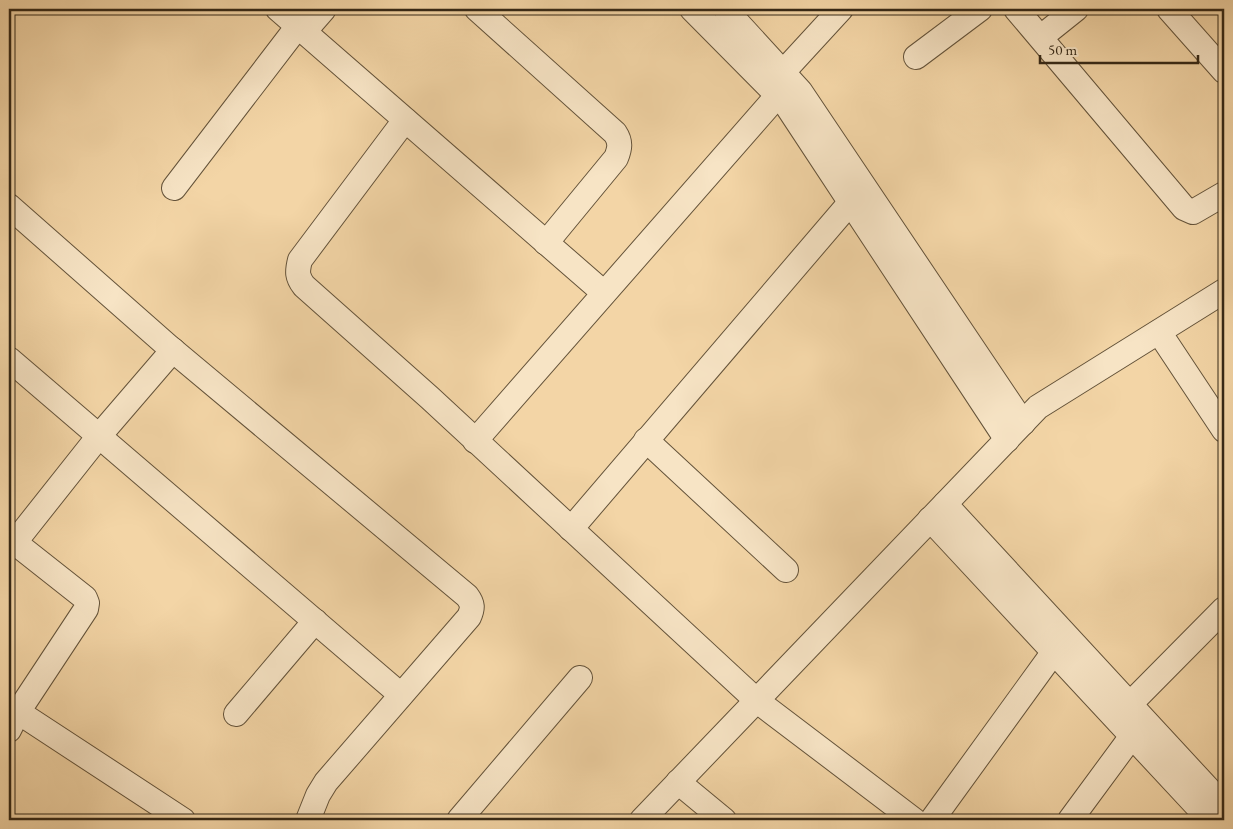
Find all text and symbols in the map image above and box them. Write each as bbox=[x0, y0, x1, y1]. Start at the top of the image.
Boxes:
scale bar bbox=[1040, 32, 1198, 64]
text: 50 m bbox=[1048, 40, 1077, 59]

